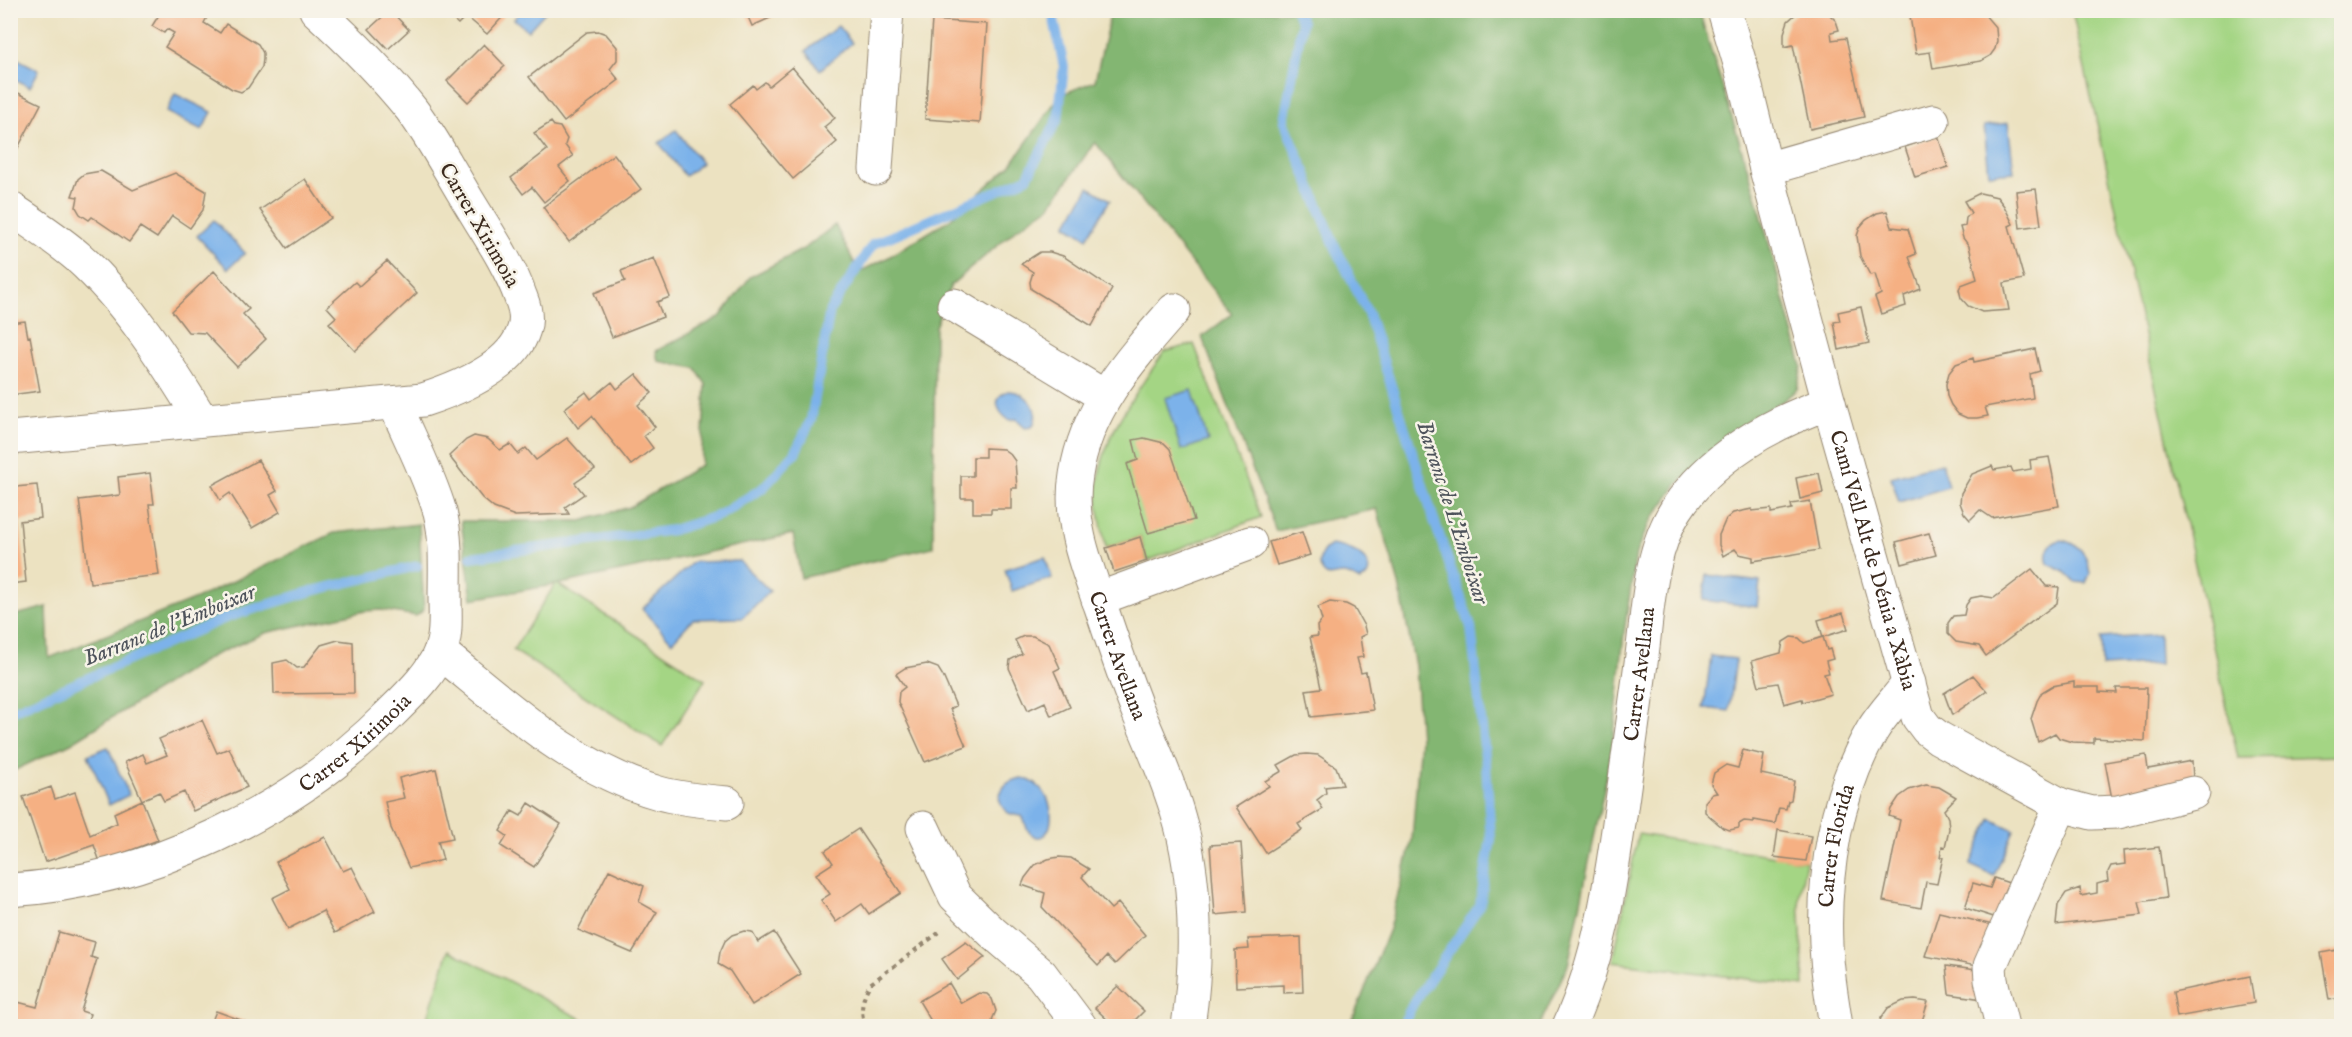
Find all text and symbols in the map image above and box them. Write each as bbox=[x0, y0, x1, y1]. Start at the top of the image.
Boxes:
street label: Carrer Xirimoia bbox=[432, 159, 526, 294]
water label: Barranc de L'Emboixar bbox=[1409, 417, 1495, 609]
street label: Camí Vell Alt de Dénia a Xàbia bbox=[1822, 427, 1922, 694]
water label: Barranc de l'Emboixar bbox=[80, 578, 261, 673]
street label: Carrer Avellana bbox=[1081, 588, 1152, 725]
street label: Carrer Avellana bbox=[1618, 605, 1662, 743]
street label: Carrer Xirimoia bbox=[294, 688, 418, 799]
street label: Carrer Florida bbox=[1814, 780, 1862, 908]

